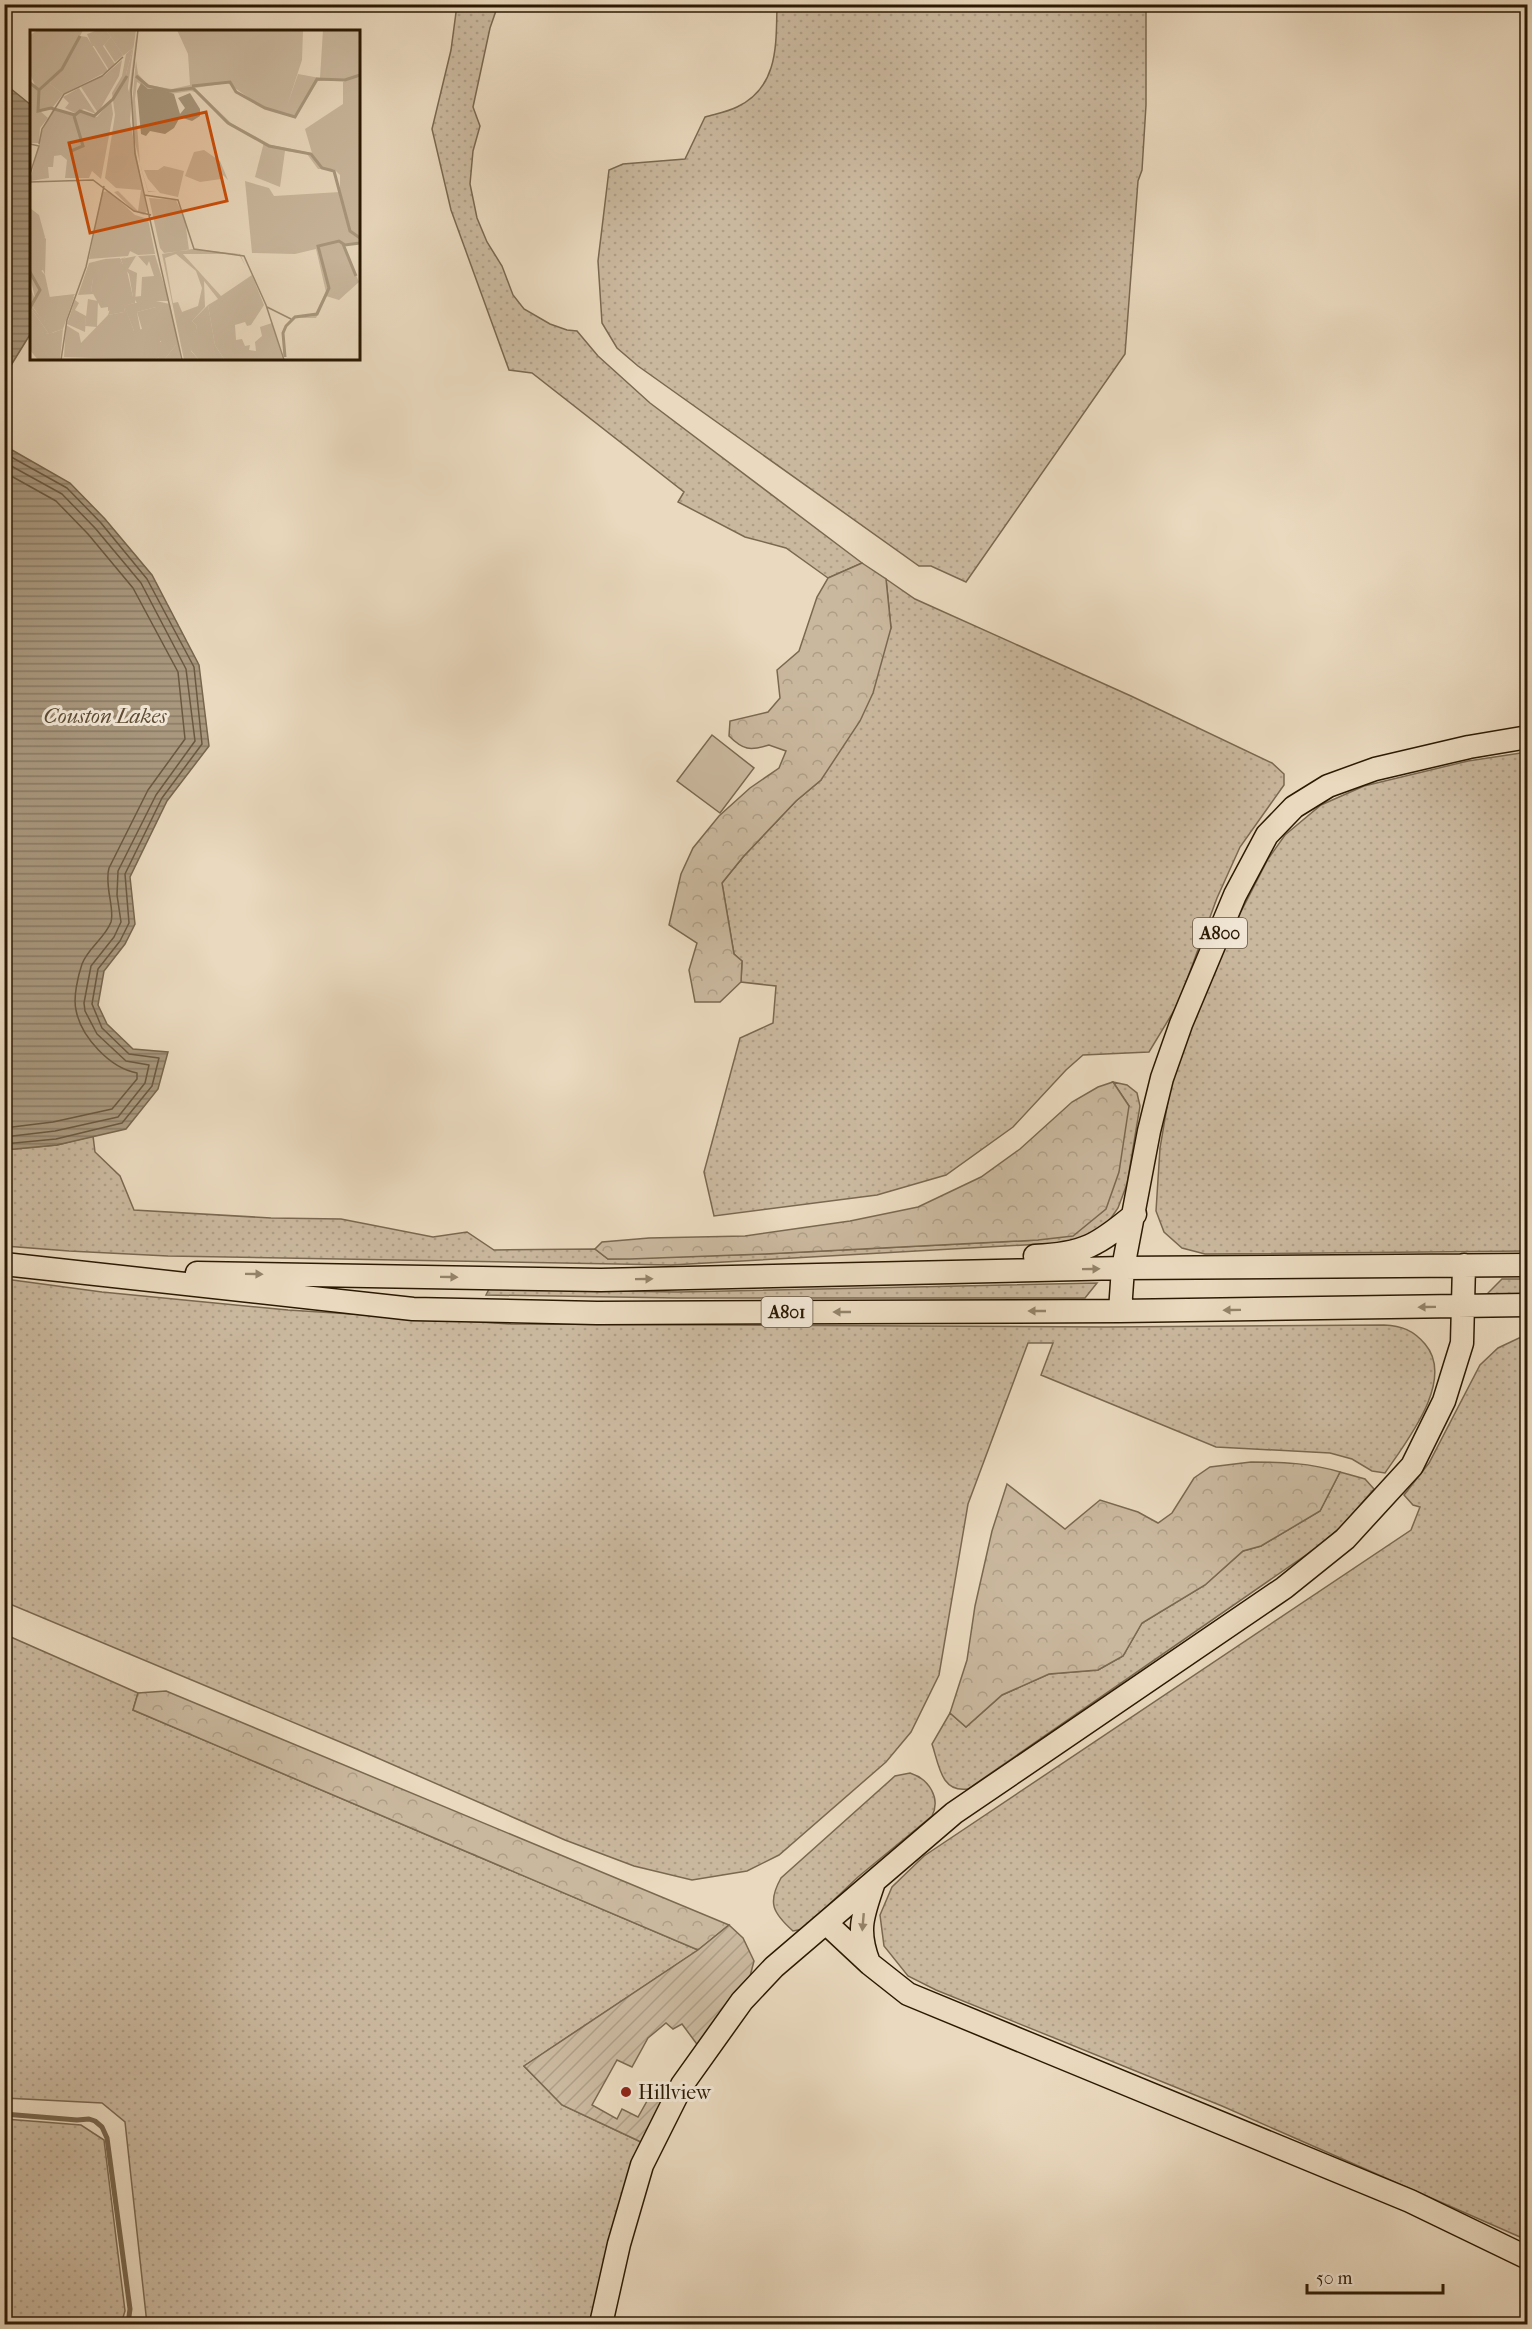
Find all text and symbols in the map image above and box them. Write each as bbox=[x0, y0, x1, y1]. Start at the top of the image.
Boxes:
inset map bbox=[30, 30, 360, 360]
water label: Couston Lakes bbox=[44, 704, 167, 728]
road number: A800 bbox=[1193, 918, 1247, 948]
one-way arrow bbox=[1081, 1264, 1100, 1273]
one-way arrow bbox=[245, 1269, 264, 1279]
one-way arrow bbox=[440, 1273, 459, 1282]
one-way arrow bbox=[634, 1275, 653, 1284]
road number: A801 bbox=[762, 1297, 812, 1327]
one-way arrow bbox=[1418, 1302, 1437, 1312]
one-way arrow bbox=[1223, 1305, 1242, 1314]
one-way arrow bbox=[1028, 1306, 1047, 1316]
one-way arrow bbox=[833, 1307, 852, 1317]
one-way arrow bbox=[858, 1913, 868, 1932]
place label: Hillview bbox=[638, 2081, 712, 2104]
marker: Hillview bbox=[619, 2085, 633, 2099]
scale bar bbox=[1307, 2257, 1444, 2295]
text: 50 m bbox=[1316, 2268, 1353, 2289]

